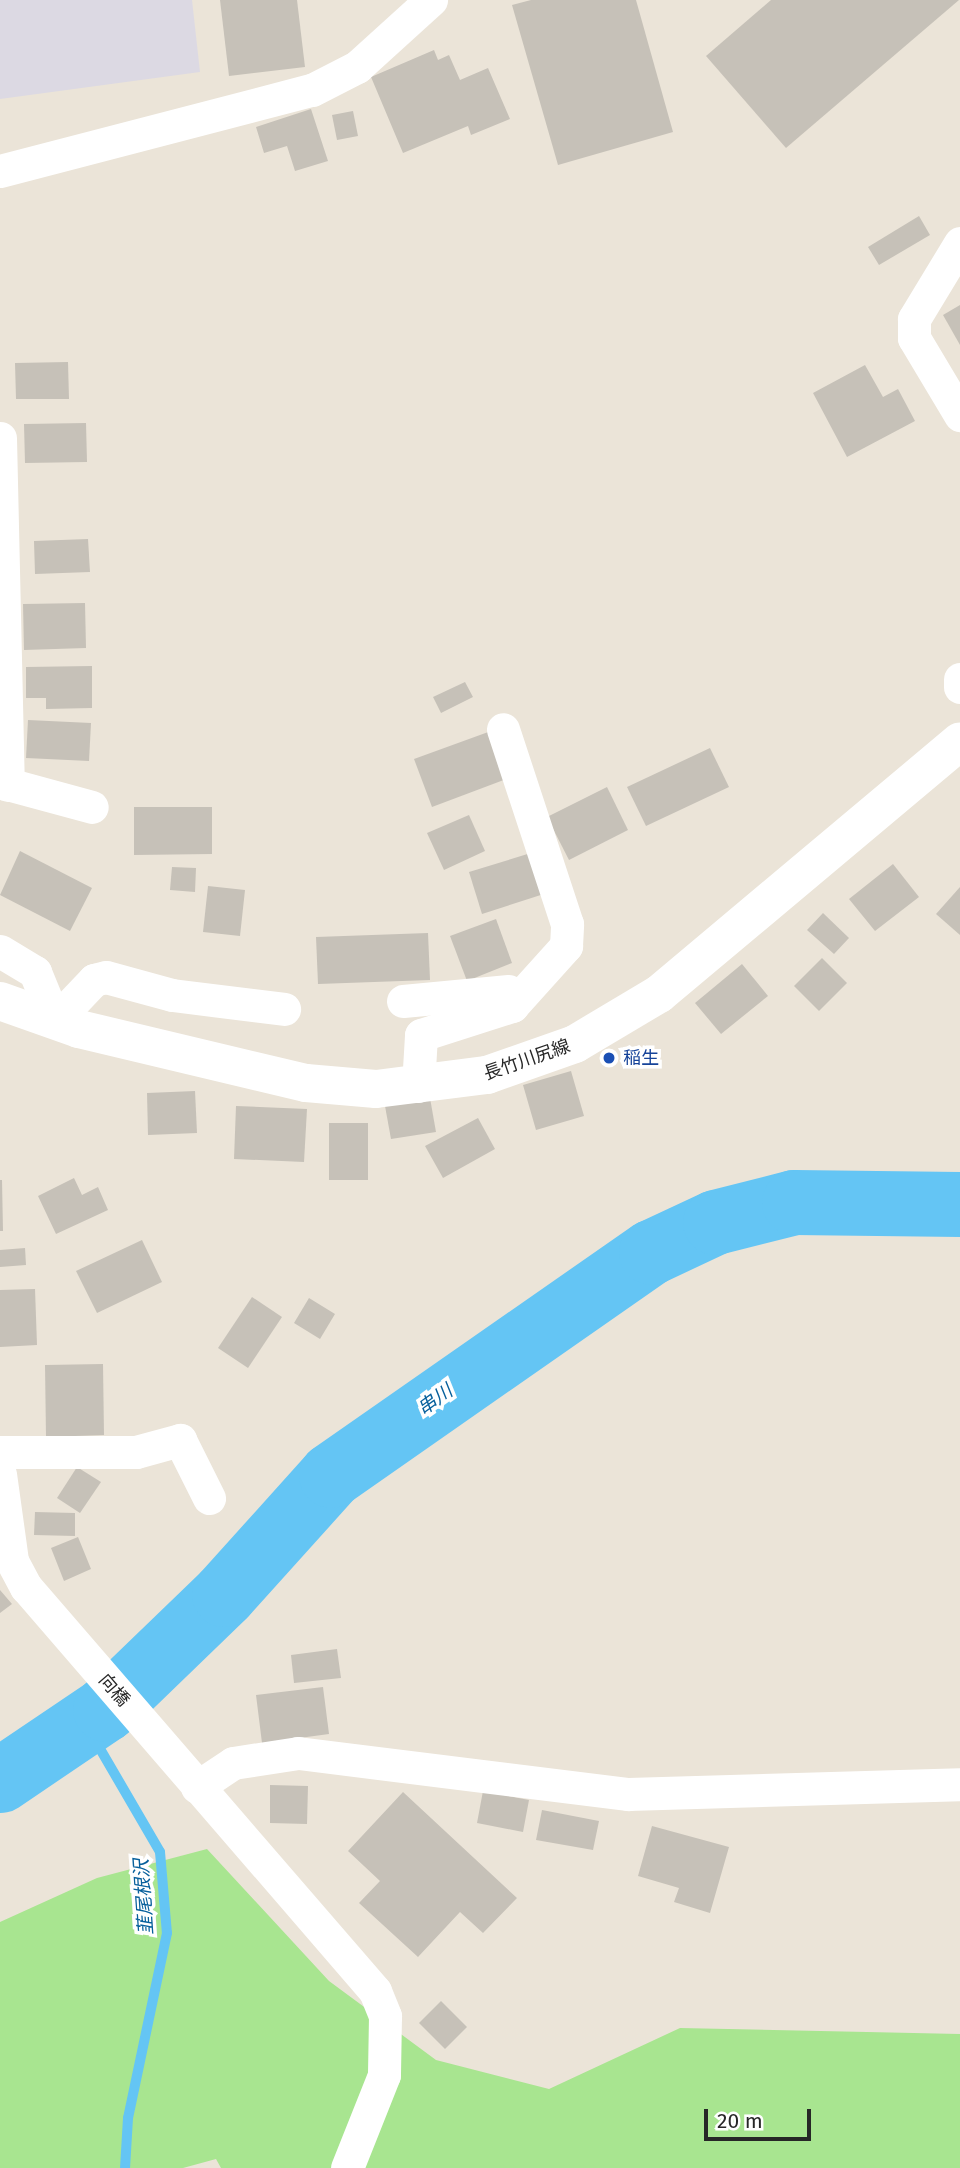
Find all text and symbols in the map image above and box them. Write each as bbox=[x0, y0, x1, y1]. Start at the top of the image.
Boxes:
street label: 長竹川尻線 bbox=[481, 1035, 573, 1085]
place label: 稲生 bbox=[623, 1047, 659, 1069]
marker: 稲生 bbox=[601, 1050, 617, 1066]
water label: 串川 bbox=[413, 1380, 457, 1420]
street label: 向橋 bbox=[94, 1669, 134, 1711]
water label: 韮尾根沢 bbox=[130, 1858, 158, 1936]
scale bar bbox=[708, 2094, 815, 2138]
text: 20 m bbox=[717, 2108, 763, 2134]

